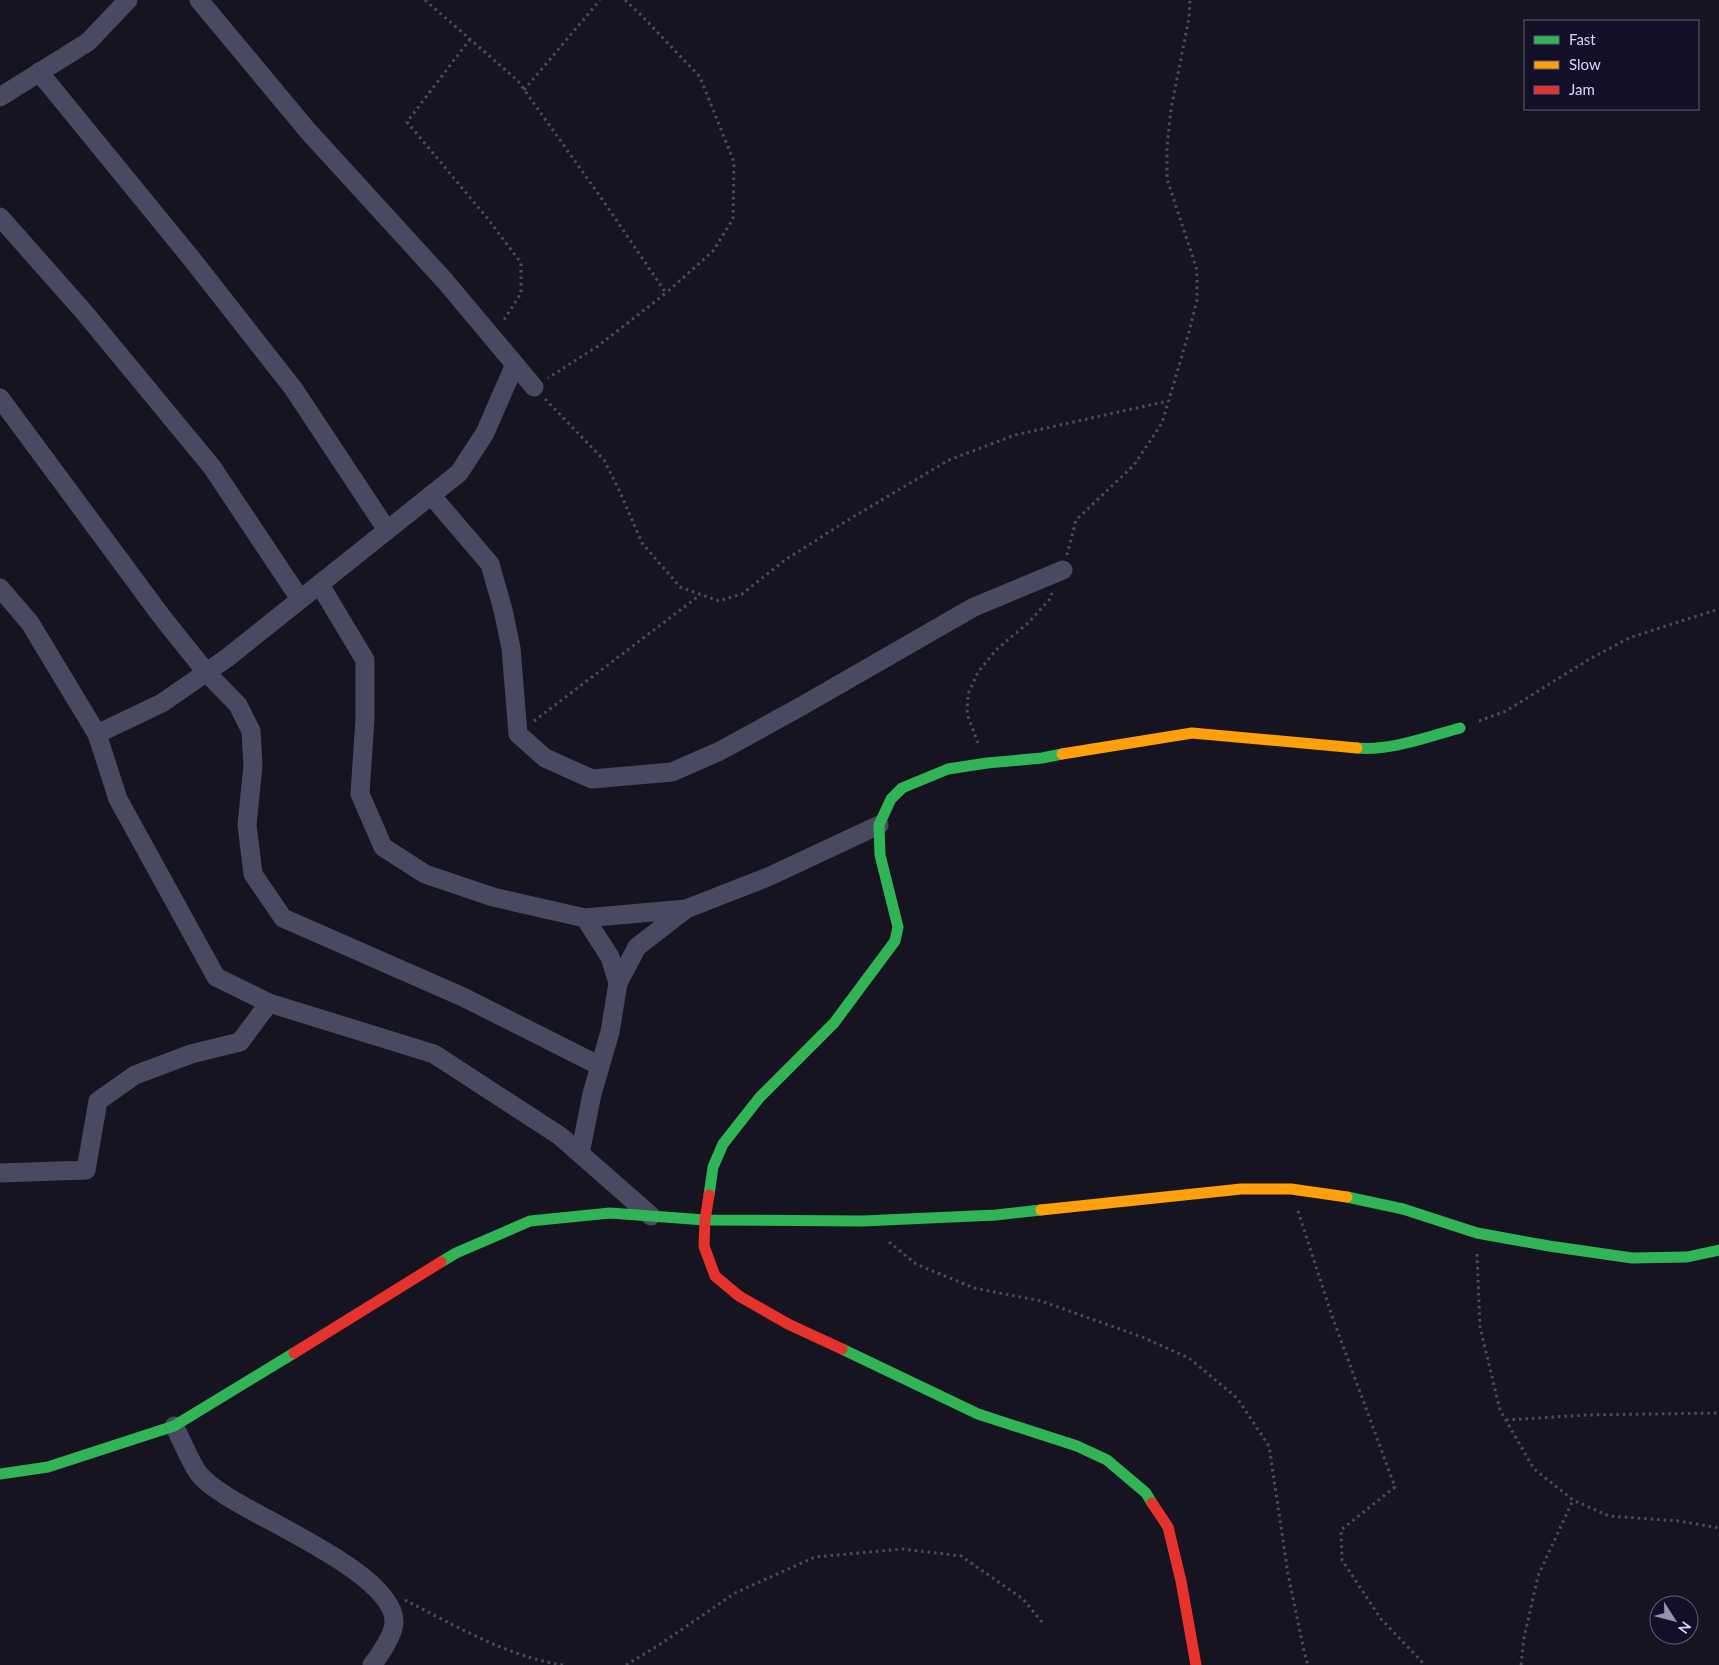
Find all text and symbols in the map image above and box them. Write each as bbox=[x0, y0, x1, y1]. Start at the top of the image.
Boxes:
legend bbox=[1524, 20, 1699, 110]
text: Fast bbox=[1569, 30, 1596, 48]
text: Slow bbox=[1569, 55, 1601, 73]
text: Jam bbox=[1569, 80, 1595, 98]
north arrow bbox=[1649, 1595, 1699, 1645]
text: N bbox=[1675, 1619, 1695, 1637]

